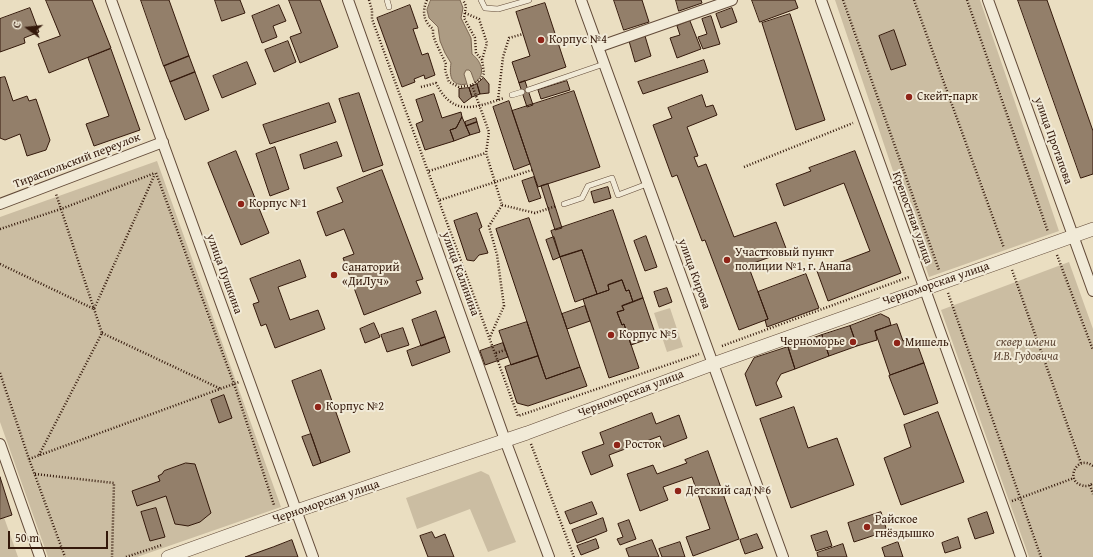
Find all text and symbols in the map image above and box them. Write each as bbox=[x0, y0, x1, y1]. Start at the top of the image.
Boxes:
north arrow bbox=[8, 8, 48, 48]
text: С bbox=[8, 20, 25, 30]
place label: Корпус №4 bbox=[549, 33, 607, 47]
marker: Корпус №4 bbox=[536, 35, 546, 45]
place label: Скейт-парк bbox=[917, 90, 978, 104]
marker: Скейт-парк bbox=[904, 92, 914, 102]
street label: улица Протапова bbox=[1031, 96, 1075, 186]
street label: Тираспольский переулок bbox=[12, 130, 142, 192]
street label: Крепостная улица bbox=[889, 170, 935, 266]
place label: Корпус №1 bbox=[249, 197, 307, 211]
marker: Корпус №1 bbox=[236, 199, 246, 209]
street label: улица Калинина bbox=[438, 230, 482, 318]
street label: улица Пушкина bbox=[203, 232, 245, 316]
street label: улица Кирова bbox=[675, 237, 713, 311]
place label: Участковый пункт полиции №1, г. Анапа bbox=[735, 246, 851, 274]
marker: Участковый пункт полиции №1, г. Анапа bbox=[722, 255, 732, 265]
street label: Черноморская улица bbox=[881, 259, 991, 309]
place label: Санаторий «ДиЛуч» bbox=[342, 261, 400, 289]
marker: Санаторий «ДиЛуч» bbox=[329, 270, 339, 280]
place label: Корпус №5 bbox=[619, 328, 677, 342]
marker: Корпус №5 bbox=[606, 330, 616, 340]
place label: Черноморье bbox=[780, 335, 845, 349]
place label: Мишель bbox=[905, 336, 949, 350]
park label: сквер имени И.В. Гудовича bbox=[994, 336, 1058, 364]
marker: Черноморье bbox=[848, 337, 858, 347]
marker: Мишель bbox=[892, 338, 902, 348]
street label: Черноморская улица bbox=[576, 367, 686, 421]
place label: Корпус №2 bbox=[326, 400, 384, 414]
marker: Корпус №2 bbox=[313, 402, 323, 412]
place label: Росток bbox=[625, 438, 661, 452]
marker: Росток bbox=[612, 440, 622, 450]
street label: Черноморская улица bbox=[271, 477, 381, 527]
place label: Детский сад №6 bbox=[686, 484, 771, 498]
marker: Детский сад №6 bbox=[673, 486, 683, 496]
place label: Райское гнёздышко bbox=[875, 513, 934, 541]
marker: Райское гнёздышко bbox=[862, 522, 872, 532]
scale bar bbox=[10, 523, 110, 549]
text: 50 m bbox=[15, 529, 39, 546]

